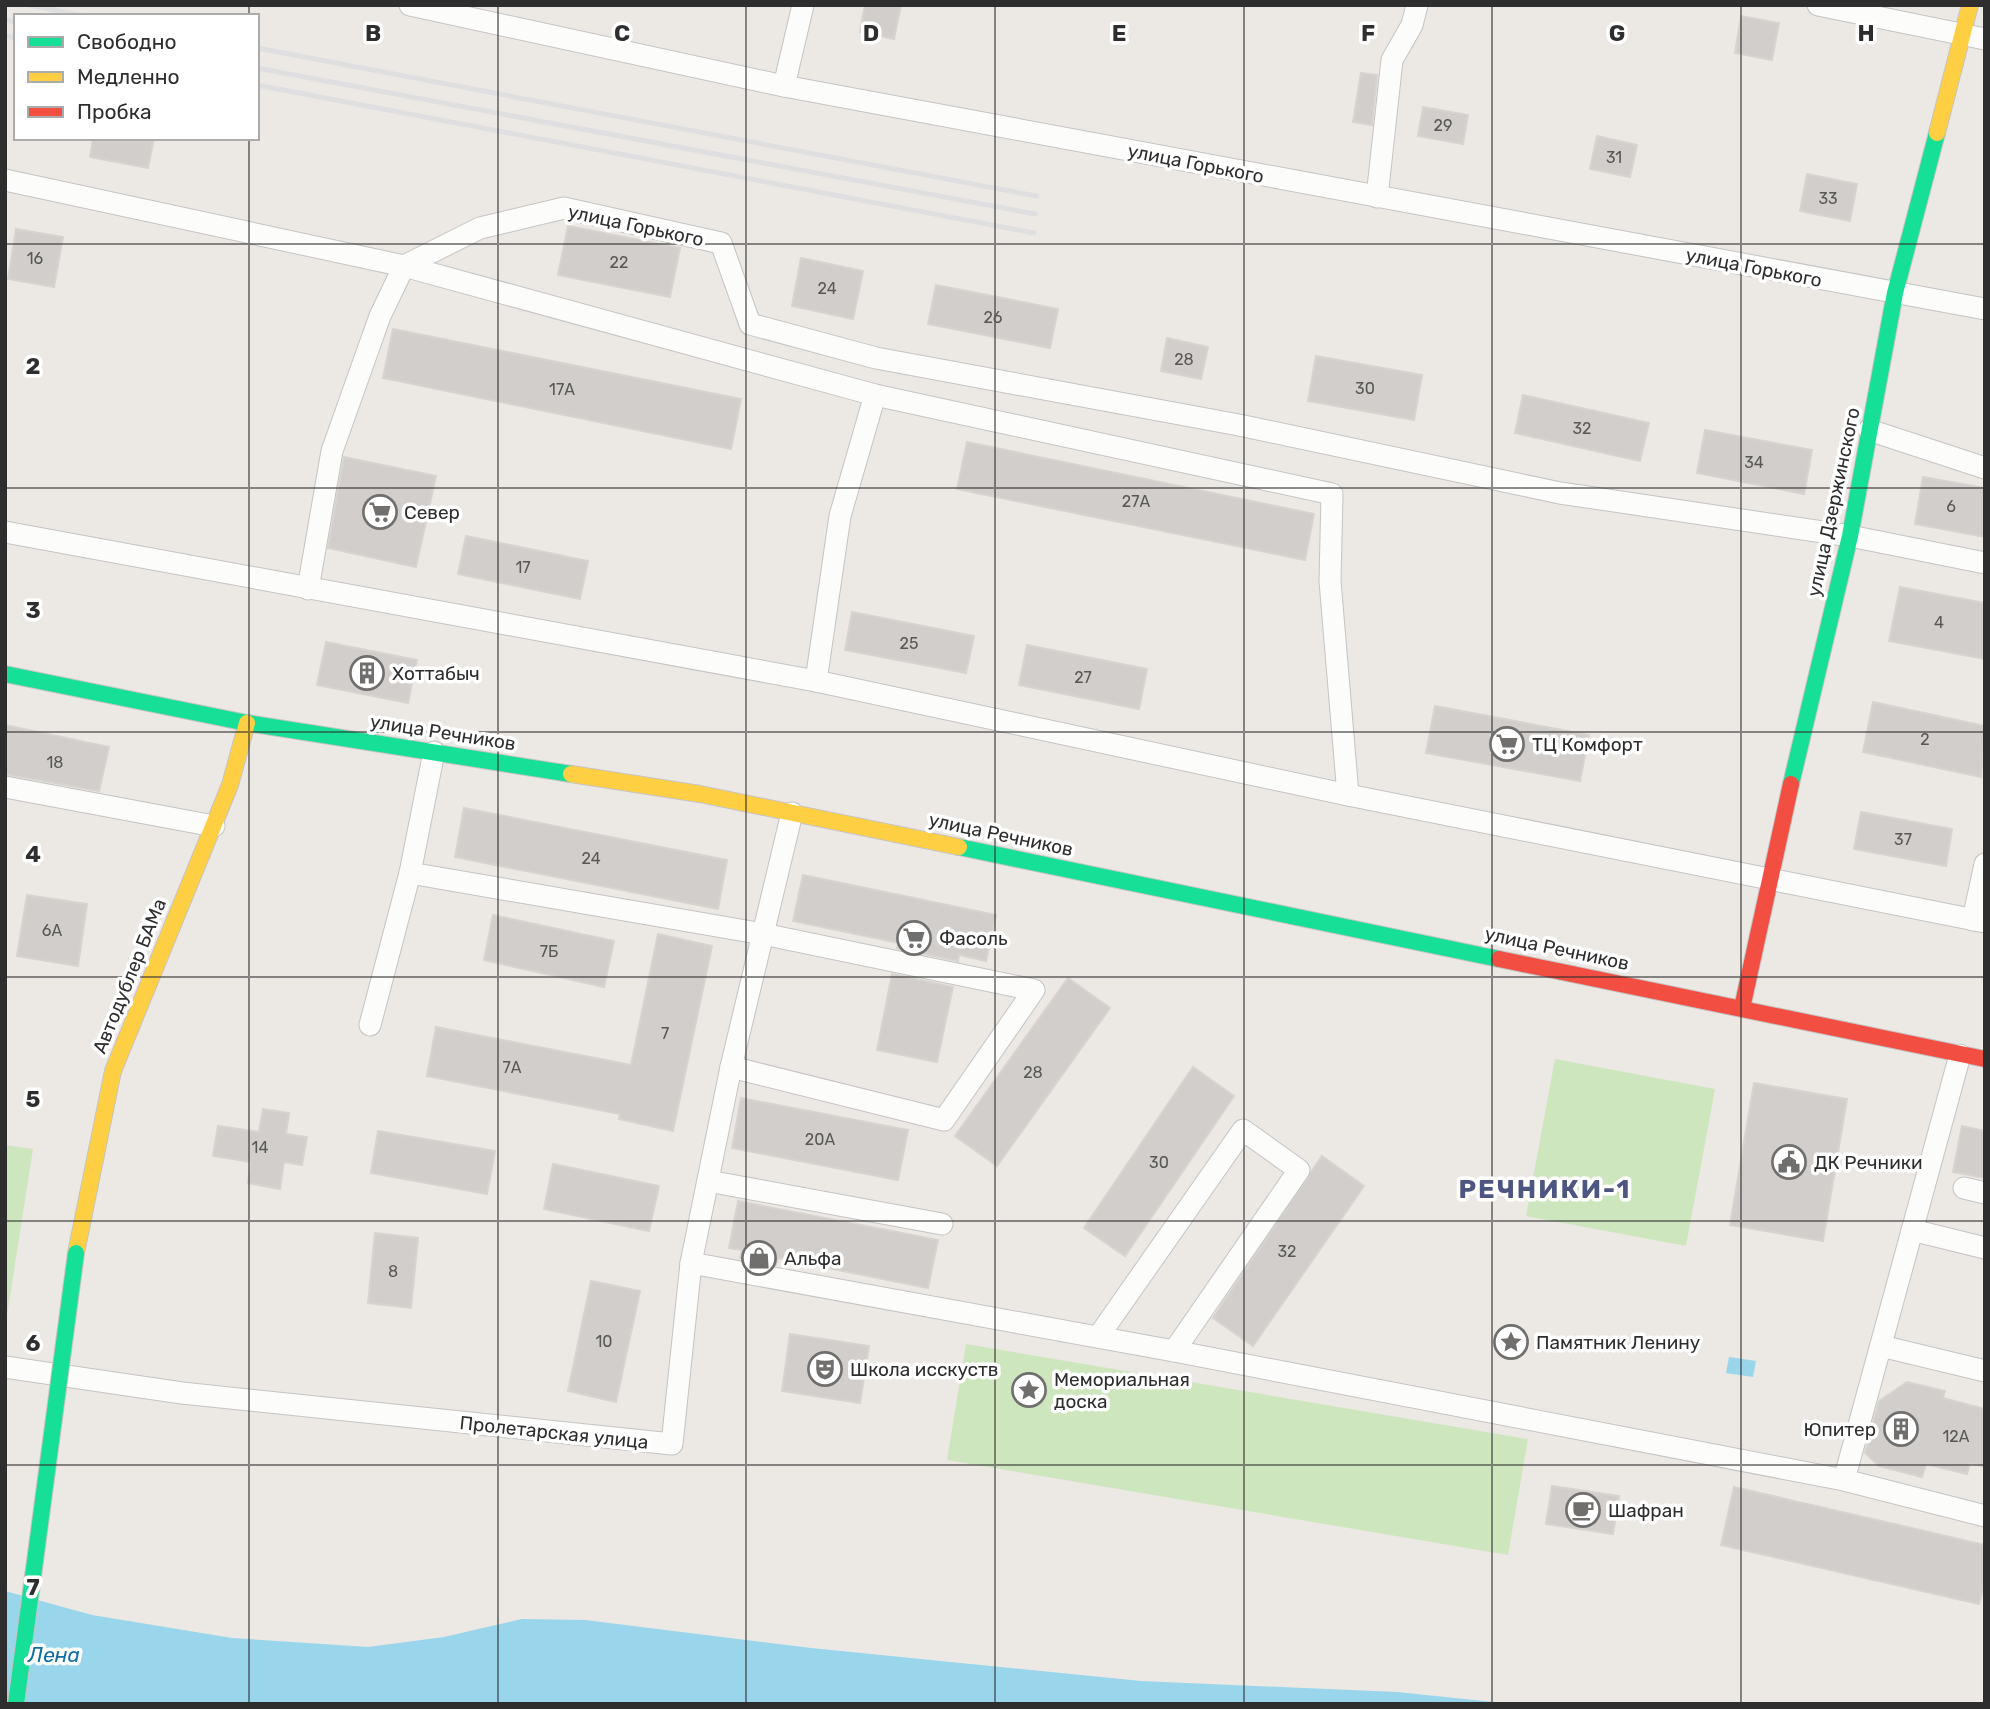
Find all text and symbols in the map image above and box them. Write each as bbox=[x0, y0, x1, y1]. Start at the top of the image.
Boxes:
legend bbox=[14, 14, 259, 140]
text: B bbox=[365, 19, 381, 47]
text: C bbox=[614, 19, 630, 47]
text: D bbox=[863, 19, 879, 47]
text: E bbox=[1112, 19, 1126, 47]
text: F bbox=[1361, 19, 1375, 47]
text: G bbox=[1609, 19, 1625, 47]
text: H bbox=[1857, 19, 1875, 47]
text: Свободно bbox=[77, 29, 177, 54]
text: Медленно bbox=[77, 64, 180, 89]
text: Пробка bbox=[77, 99, 152, 124]
house number: 29 bbox=[1434, 116, 1452, 135]
street label: улица Горького bbox=[1126, 139, 1266, 188]
house number: 31 bbox=[1606, 148, 1622, 167]
house number: 33 bbox=[1818, 189, 1838, 208]
street label: улица Горького bbox=[566, 200, 706, 251]
street label: улица Горького bbox=[1684, 243, 1824, 292]
house number: 16 bbox=[27, 249, 44, 268]
house number: 22 bbox=[610, 253, 628, 272]
house number: 24 bbox=[817, 279, 837, 298]
house number: 26 bbox=[983, 308, 1003, 327]
house number: 28 bbox=[1174, 350, 1194, 369]
text: 2 bbox=[26, 352, 40, 380]
house number: 30 bbox=[1355, 379, 1375, 398]
house number: 17А bbox=[549, 380, 575, 399]
street label: улица Дзержинского bbox=[1802, 405, 1865, 599]
house number: 32 bbox=[1572, 419, 1592, 438]
house number: 34 bbox=[1744, 453, 1764, 472]
house number: 27А bbox=[1122, 492, 1150, 511]
supermarket icon: Север bbox=[361, 493, 399, 531]
house number: 6 bbox=[1946, 497, 1956, 516]
place label: Север bbox=[404, 501, 460, 524]
house number: 17 bbox=[515, 558, 531, 577]
text: 3 bbox=[25, 596, 41, 624]
house number: 4 bbox=[1934, 613, 1944, 632]
house number: 25 bbox=[900, 634, 918, 653]
building icon: Хоттабыч bbox=[348, 654, 386, 692]
place label: Хоттабыч bbox=[392, 662, 480, 685]
house number: 27 bbox=[1074, 668, 1092, 687]
street label: улица Речников bbox=[369, 710, 517, 755]
supermarket icon: ТЦ Комфорт bbox=[1488, 725, 1526, 763]
house number: 2 bbox=[1920, 730, 1930, 749]
place label: ТЦ Комфорт bbox=[1532, 733, 1643, 756]
house number: 18 bbox=[46, 753, 64, 772]
street label: улица Речников bbox=[927, 808, 1075, 861]
house number: 37 bbox=[1894, 830, 1912, 849]
text: 4 bbox=[25, 840, 41, 868]
house number: 24 bbox=[581, 849, 601, 868]
street label: Автодублер БАМа bbox=[88, 895, 171, 1057]
supermarket icon: Фасоль bbox=[895, 919, 933, 957]
house number: 6А bbox=[42, 921, 62, 940]
street label: улица Речников bbox=[1483, 922, 1631, 975]
place label: Фасоль bbox=[939, 927, 1008, 950]
house number: 7Б bbox=[540, 942, 558, 961]
house number: 7 bbox=[661, 1024, 669, 1043]
house number: 7А bbox=[503, 1058, 522, 1077]
house number: 28 bbox=[1023, 1063, 1043, 1082]
text: 5 bbox=[26, 1085, 41, 1113]
house number: 20А bbox=[805, 1130, 835, 1149]
house number: 14 bbox=[252, 1138, 268, 1157]
public building icon: ДК Речники bbox=[1770, 1143, 1808, 1181]
place label: ДК Речники bbox=[1814, 1151, 1922, 1174]
house number: 30 bbox=[1149, 1153, 1169, 1172]
district label: РЕЧНИКИ-1 bbox=[1458, 1174, 1632, 1205]
shop icon: Альфа bbox=[740, 1239, 778, 1277]
house number: 32 bbox=[1277, 1242, 1297, 1261]
place label: Альфа bbox=[784, 1247, 841, 1270]
house number: 8 bbox=[388, 1262, 398, 1281]
place icon: Памятник Ленину bbox=[1492, 1323, 1530, 1361]
text: 6 bbox=[26, 1329, 41, 1357]
place label: Памятник Ленину bbox=[1536, 1331, 1700, 1354]
house number: 10 bbox=[595, 1332, 613, 1351]
theatre icon: Школа исскуств bbox=[806, 1350, 844, 1388]
place label: Школа исскуств bbox=[850, 1358, 999, 1381]
place label: Мемориальная доска bbox=[1054, 1368, 1190, 1413]
place icon: Мемориальная доска bbox=[1010, 1371, 1048, 1409]
building icon: Юпитер bbox=[1882, 1410, 1920, 1448]
street label: Пролетарская улица bbox=[458, 1411, 649, 1454]
place label: Юпитер bbox=[1803, 1418, 1876, 1441]
house number: 12А bbox=[1943, 1427, 1970, 1446]
cafe icon: Шафран bbox=[1564, 1491, 1602, 1529]
place label: Шафран bbox=[1608, 1499, 1684, 1522]
text: 7 bbox=[26, 1573, 40, 1601]
water label: Лена bbox=[27, 1642, 80, 1667]

